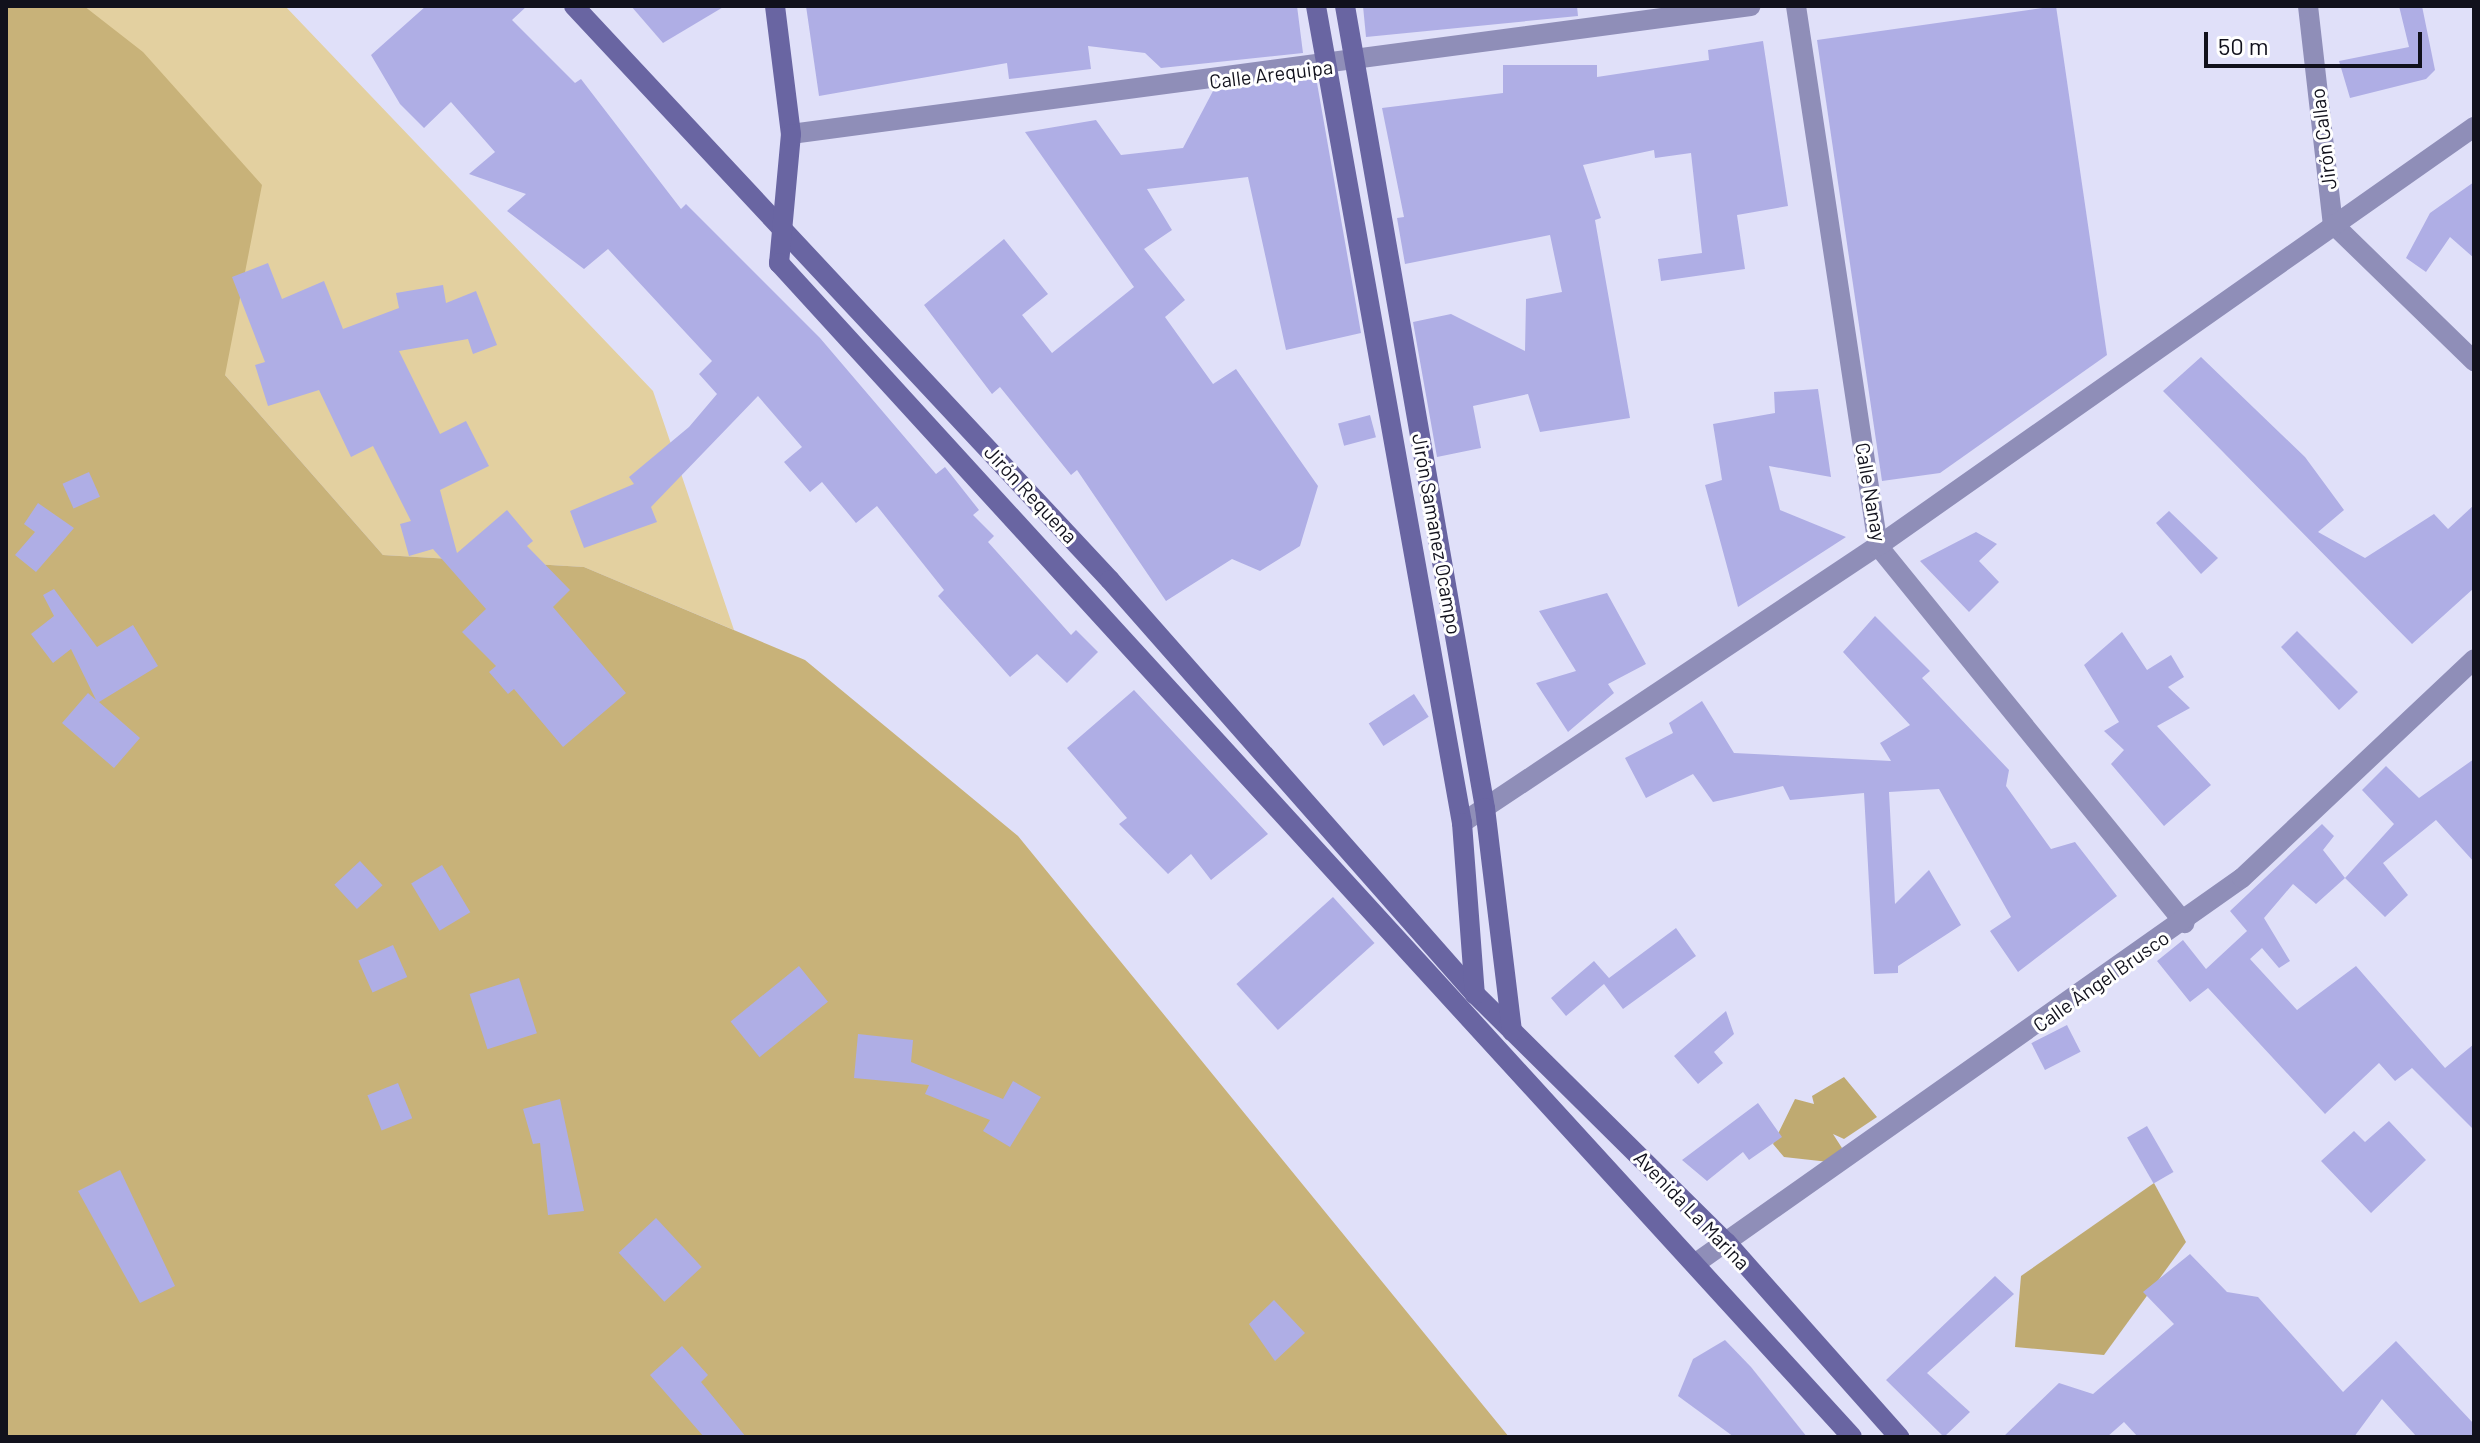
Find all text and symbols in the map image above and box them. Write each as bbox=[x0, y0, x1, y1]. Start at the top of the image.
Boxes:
scale bar bbox=[2208, 16, 2426, 66]
text: 50 m bbox=[2218, 31, 2269, 60]
street label: Calle Arequipa bbox=[1208, 55, 1334, 93]
street label: Jirón Callao bbox=[2305, 87, 2341, 191]
street label: Jirón Samanez Ocampo bbox=[1408, 432, 1466, 636]
street label: Jirón Requena bbox=[979, 440, 1083, 548]
street label: Calle Nanay bbox=[1851, 441, 1891, 543]
street label: Calle Ángel Brusco bbox=[2028, 925, 2174, 1037]
street label: Avenida La Marina bbox=[1629, 1146, 1755, 1274]

